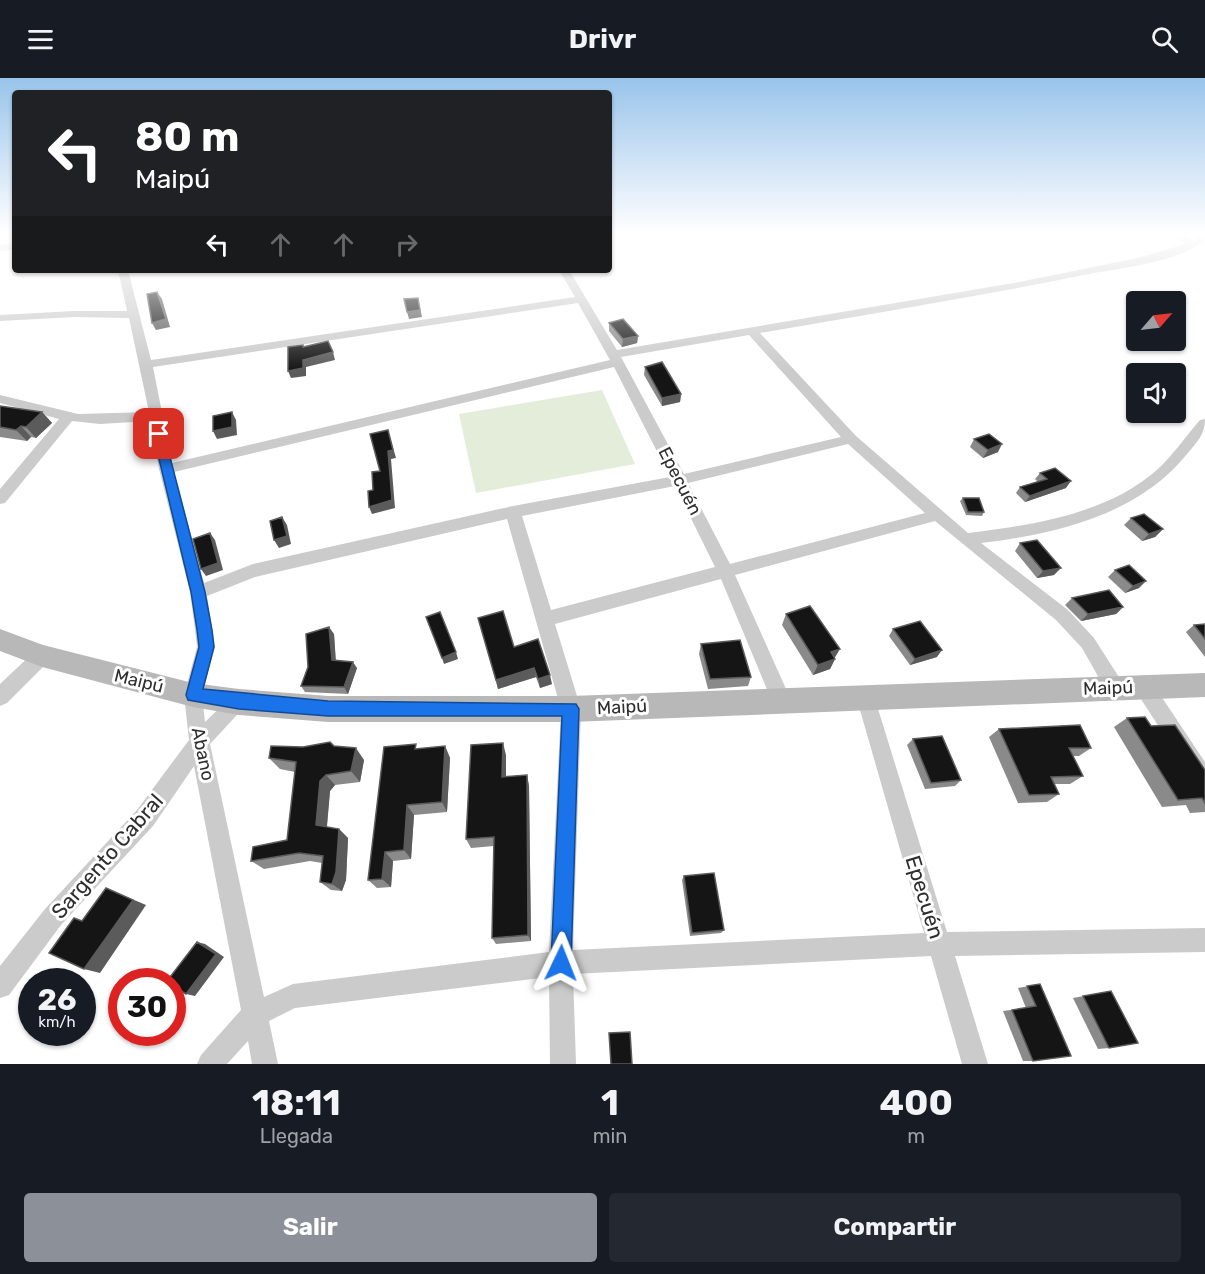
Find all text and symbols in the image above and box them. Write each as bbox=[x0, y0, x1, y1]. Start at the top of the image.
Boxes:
icon: menu bbox=[24, 23, 57, 56]
text: Drivr bbox=[569, 23, 636, 55]
icon: search bbox=[1148, 23, 1181, 56]
text: 80 m bbox=[135, 112, 239, 162]
icon: left bbox=[36, 114, 114, 192]
text: Maipú bbox=[135, 163, 210, 195]
icon: left bbox=[201, 228, 234, 261]
icon: ahead bbox=[264, 228, 297, 261]
icon: ahead bbox=[327, 228, 360, 261]
icon: right bbox=[390, 228, 423, 261]
north arrow bbox=[1126, 291, 1186, 351]
map controls bbox=[1126, 291, 1186, 423]
button: sound bbox=[1126, 363, 1186, 423]
pin bbox=[133, 408, 184, 459]
icon: arrive bbox=[142, 417, 175, 450]
street label: Epecuén bbox=[654, 443, 706, 519]
street label: Maipú bbox=[112, 664, 166, 698]
street label: Maipú bbox=[1083, 676, 1133, 700]
street label: Maipú bbox=[596, 695, 648, 719]
street label: Abano bbox=[187, 725, 219, 783]
street label: Sargento Cabral bbox=[46, 788, 168, 924]
street label: Epecuén bbox=[901, 852, 949, 942]
position arrow bbox=[529, 931, 593, 995]
speed limit sign: 30 bbox=[108, 968, 186, 1046]
text: 26 bbox=[37, 982, 77, 1018]
text: km/h bbox=[38, 1013, 76, 1031]
text: 18:11 bbox=[252, 1081, 341, 1124]
text: 1 bbox=[601, 1081, 619, 1124]
text: 400 bbox=[879, 1081, 953, 1124]
text: Llegada bbox=[260, 1124, 333, 1148]
text: min bbox=[593, 1124, 627, 1148]
text: m bbox=[907, 1124, 925, 1148]
button: Salir bbox=[24, 1193, 597, 1262]
button: Compartir bbox=[609, 1193, 1181, 1262]

